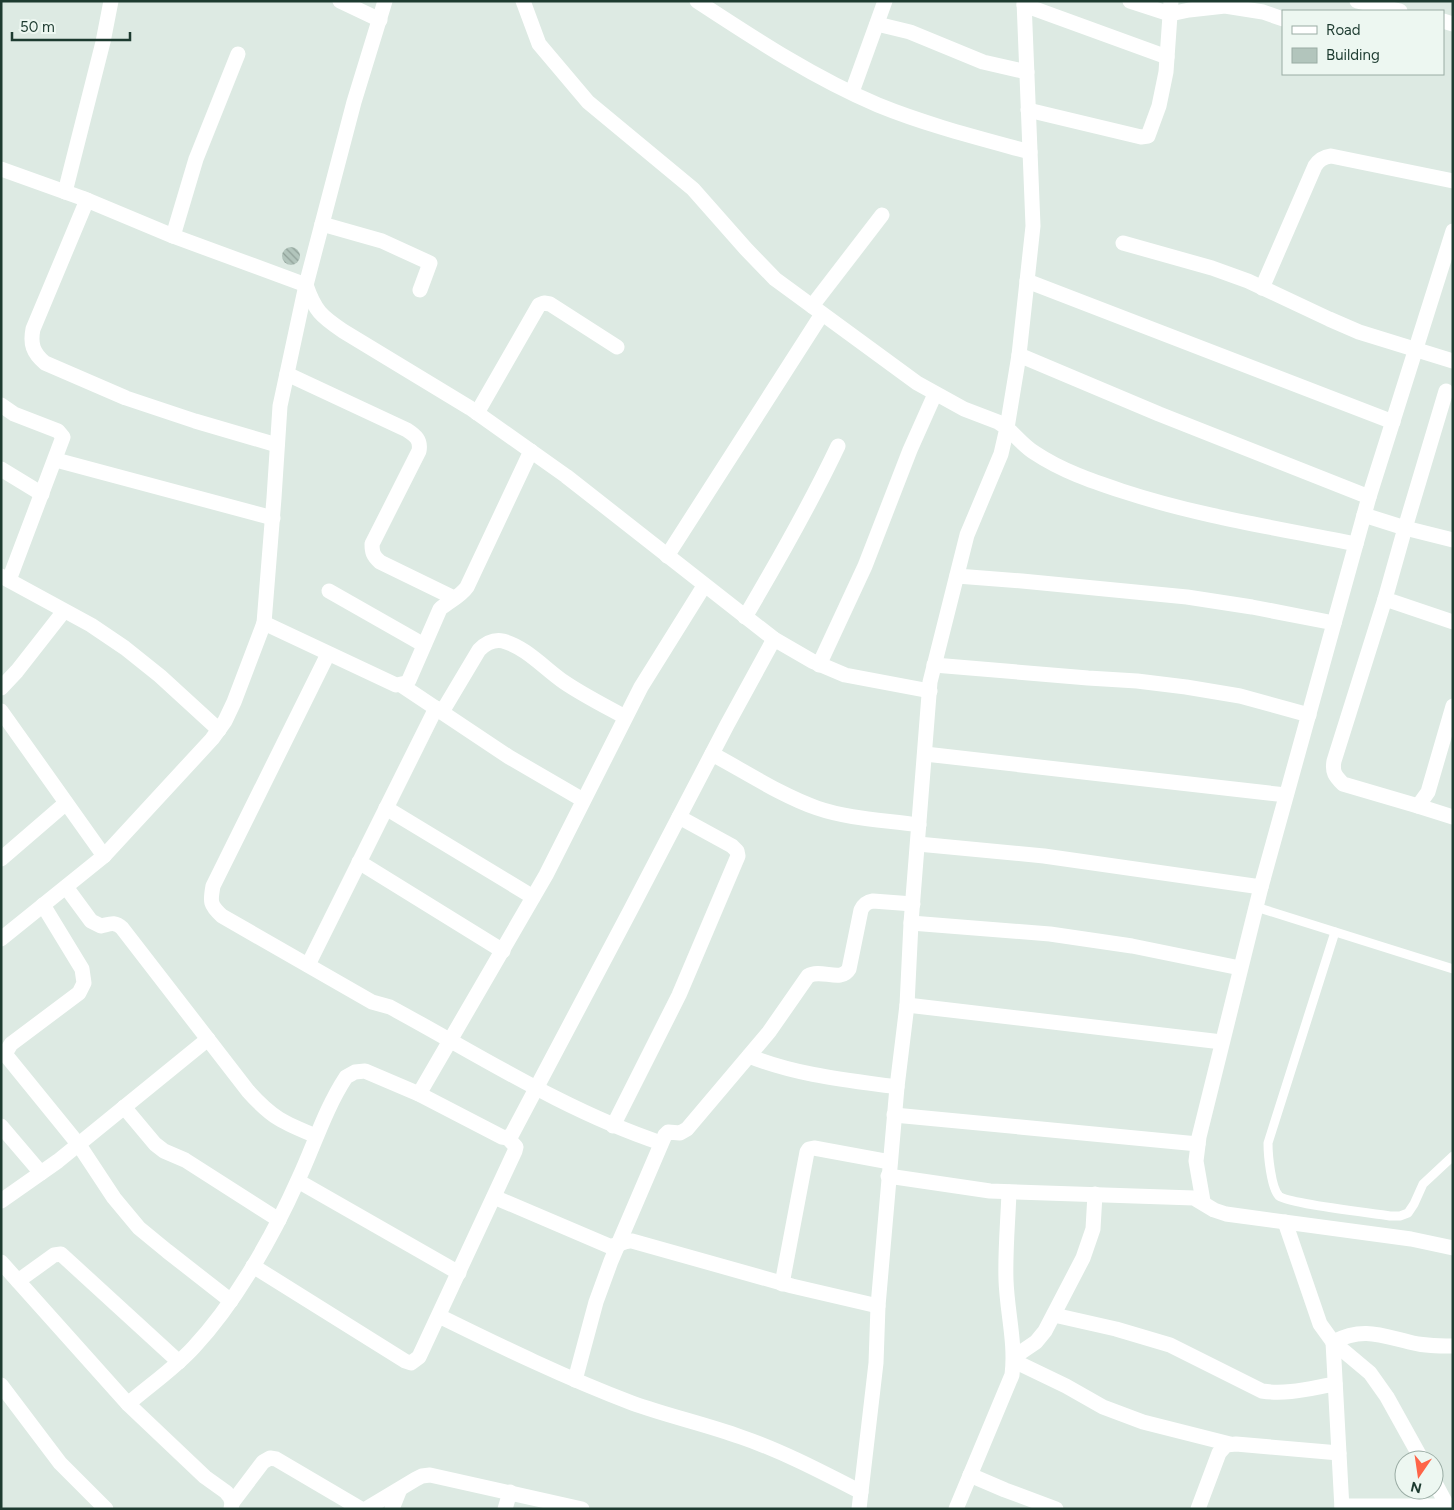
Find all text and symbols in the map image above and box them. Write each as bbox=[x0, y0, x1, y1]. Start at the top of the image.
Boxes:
scale bar bbox=[12, 10, 130, 42]
legend bbox=[1282, 10, 1444, 75]
text: 50 m bbox=[20, 18, 55, 36]
text: Road bbox=[1326, 21, 1361, 39]
text: Building bbox=[1326, 46, 1380, 64]
north arrow bbox=[1394, 1450, 1444, 1500]
text: N bbox=[1409, 1478, 1423, 1497]

